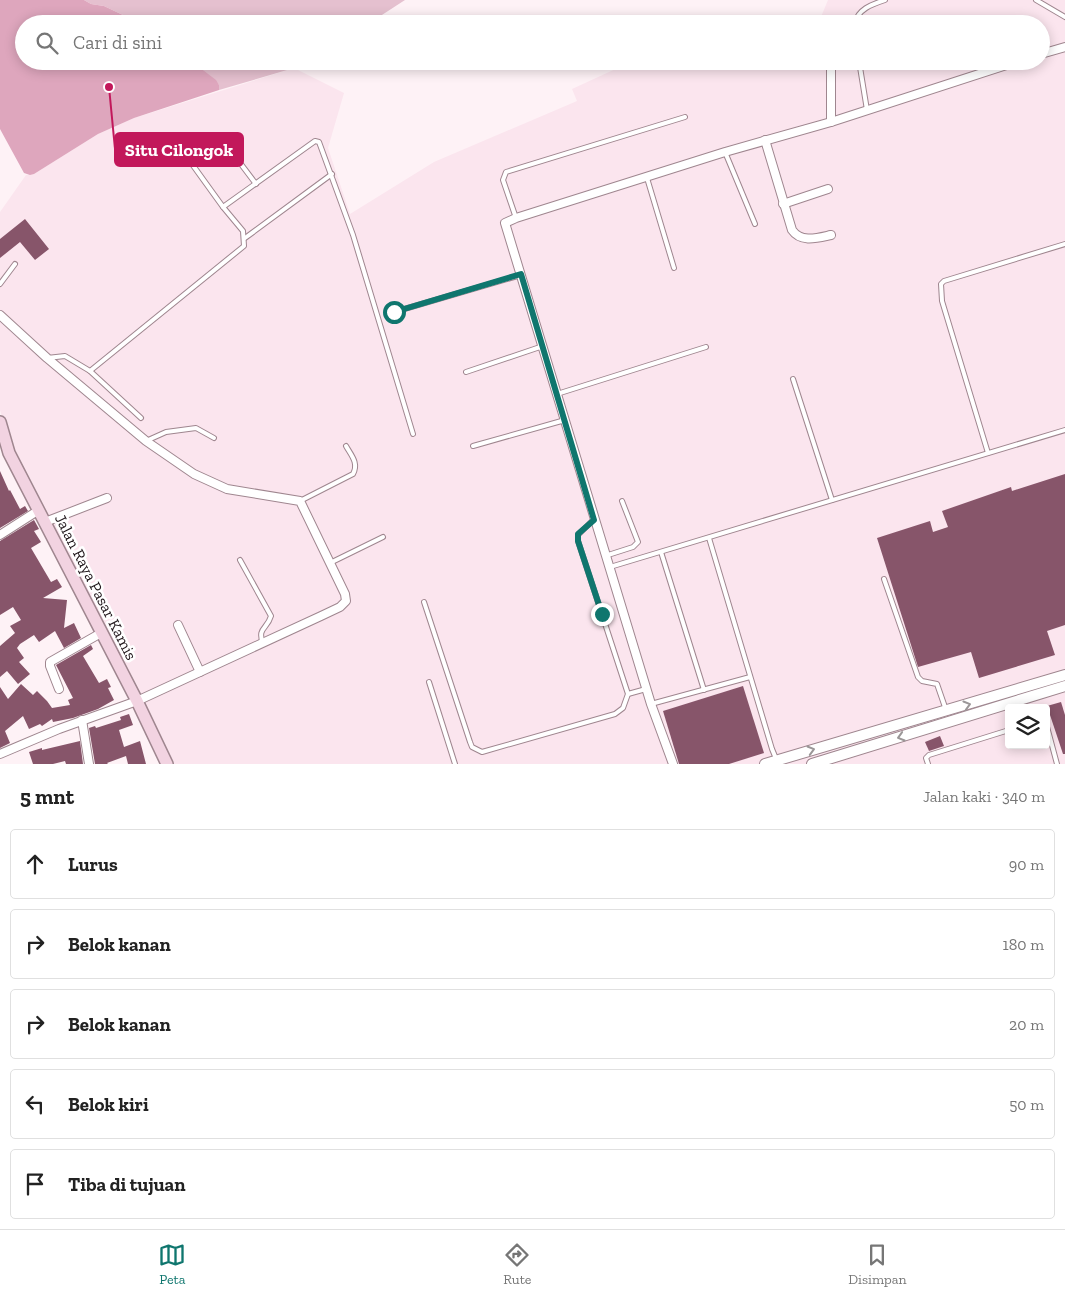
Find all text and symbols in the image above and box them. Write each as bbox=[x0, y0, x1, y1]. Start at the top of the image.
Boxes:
search box bbox=[15, 15, 1050, 70]
icon: search bbox=[33, 29, 61, 57]
text: Cari di sini bbox=[73, 31, 162, 54]
callout: Situ Cilongok bbox=[115, 133, 243, 166]
text: Situ Cilongok bbox=[125, 139, 233, 161]
route start bbox=[383, 301, 406, 324]
street label: Jalan Raya Pasar Kamis bbox=[51, 511, 141, 663]
route end bbox=[591, 603, 614, 626]
one-way arrow bbox=[963, 700, 972, 711]
map controls bbox=[1005, 704, 1050, 749]
button: layers bbox=[1005, 704, 1050, 749]
one-way arrow bbox=[898, 731, 906, 741]
one-way arrow bbox=[807, 746, 815, 756]
text: 5 mnt bbox=[20, 784, 74, 809]
text: Jalan kaki · 340 m bbox=[923, 787, 1045, 806]
icon: ahead bbox=[21, 850, 49, 878]
text: Lurus bbox=[68, 853, 118, 876]
text: 90 m bbox=[1009, 855, 1044, 874]
icon: right bbox=[21, 930, 49, 958]
text: Belok kanan bbox=[68, 933, 171, 956]
text: 180 m bbox=[1003, 935, 1044, 954]
icon: right bbox=[21, 1010, 49, 1038]
text: Belok kanan bbox=[68, 1013, 171, 1036]
text: 20 m bbox=[1009, 1015, 1044, 1034]
icon: left bbox=[21, 1090, 49, 1118]
text: Belok kiri bbox=[68, 1093, 149, 1116]
text: 50 m bbox=[1009, 1095, 1044, 1114]
icon: arrive bbox=[21, 1170, 49, 1198]
text: Tiba di tujuan bbox=[68, 1173, 185, 1196]
tab: Peta bbox=[158, 1241, 186, 1288]
tab: Rute bbox=[503, 1241, 531, 1288]
tab: Disimpan bbox=[848, 1241, 907, 1288]

